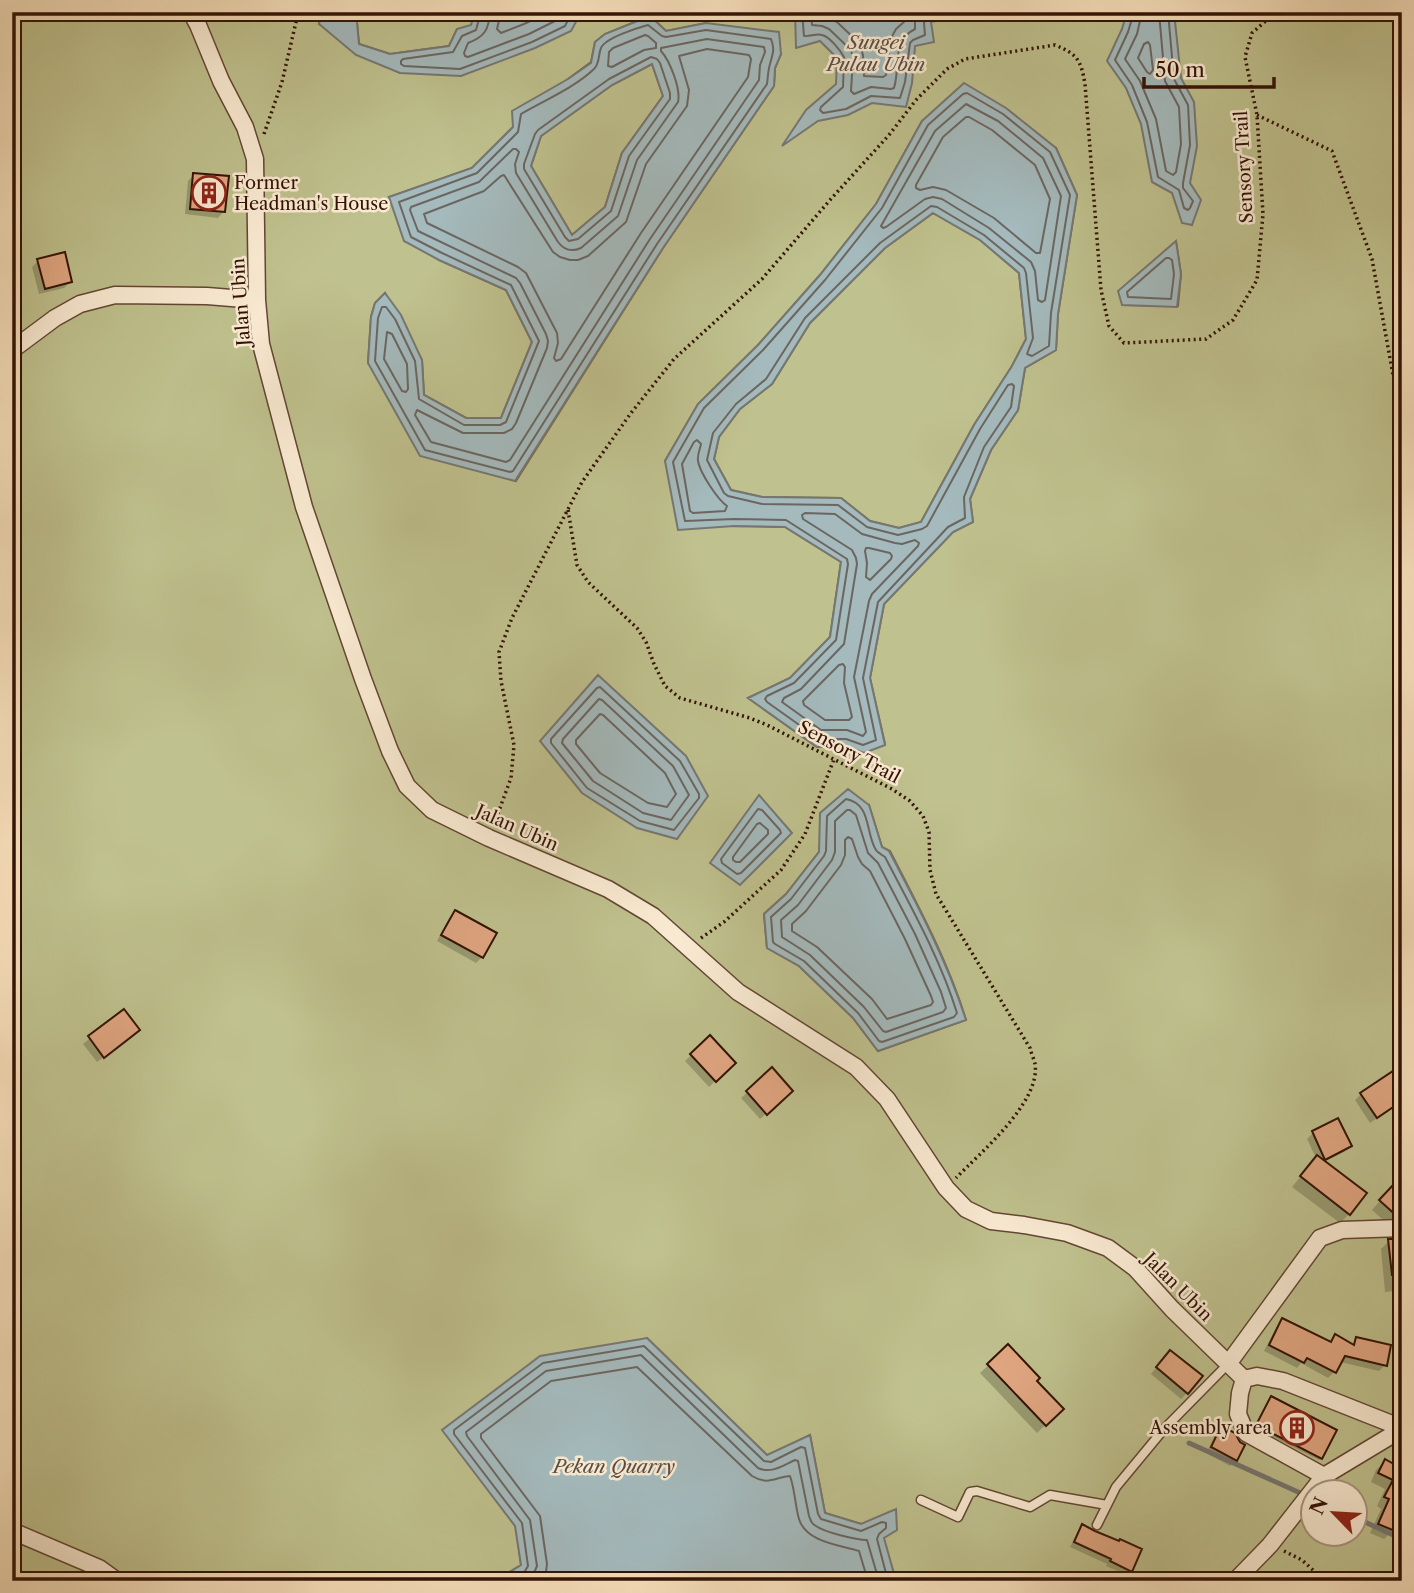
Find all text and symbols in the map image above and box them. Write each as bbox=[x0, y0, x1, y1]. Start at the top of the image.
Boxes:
water label: Sungei Pulau Ubin bbox=[825, 31, 925, 76]
scale bar bbox=[1144, 46, 1274, 90]
text: 50 m bbox=[1155, 57, 1205, 82]
street label: Sensory Trail bbox=[1230, 110, 1258, 224]
place label: Former Headman's House bbox=[234, 172, 388, 215]
building icon: Former Headman's House bbox=[190, 174, 228, 212]
street label: Jalan Ubin bbox=[227, 257, 255, 350]
street label: Sensory Trail bbox=[794, 716, 904, 788]
street label: Jalan Ubin bbox=[470, 799, 562, 856]
street label: Jalan Ubin bbox=[1137, 1246, 1217, 1326]
building icon: Assembly area bbox=[1278, 1409, 1316, 1447]
place label: Assembly area bbox=[1148, 1417, 1272, 1439]
water label: Pekan Quarry bbox=[551, 1455, 676, 1478]
north arrow bbox=[1298, 1478, 1368, 1548]
text: N bbox=[1305, 1494, 1333, 1518]

